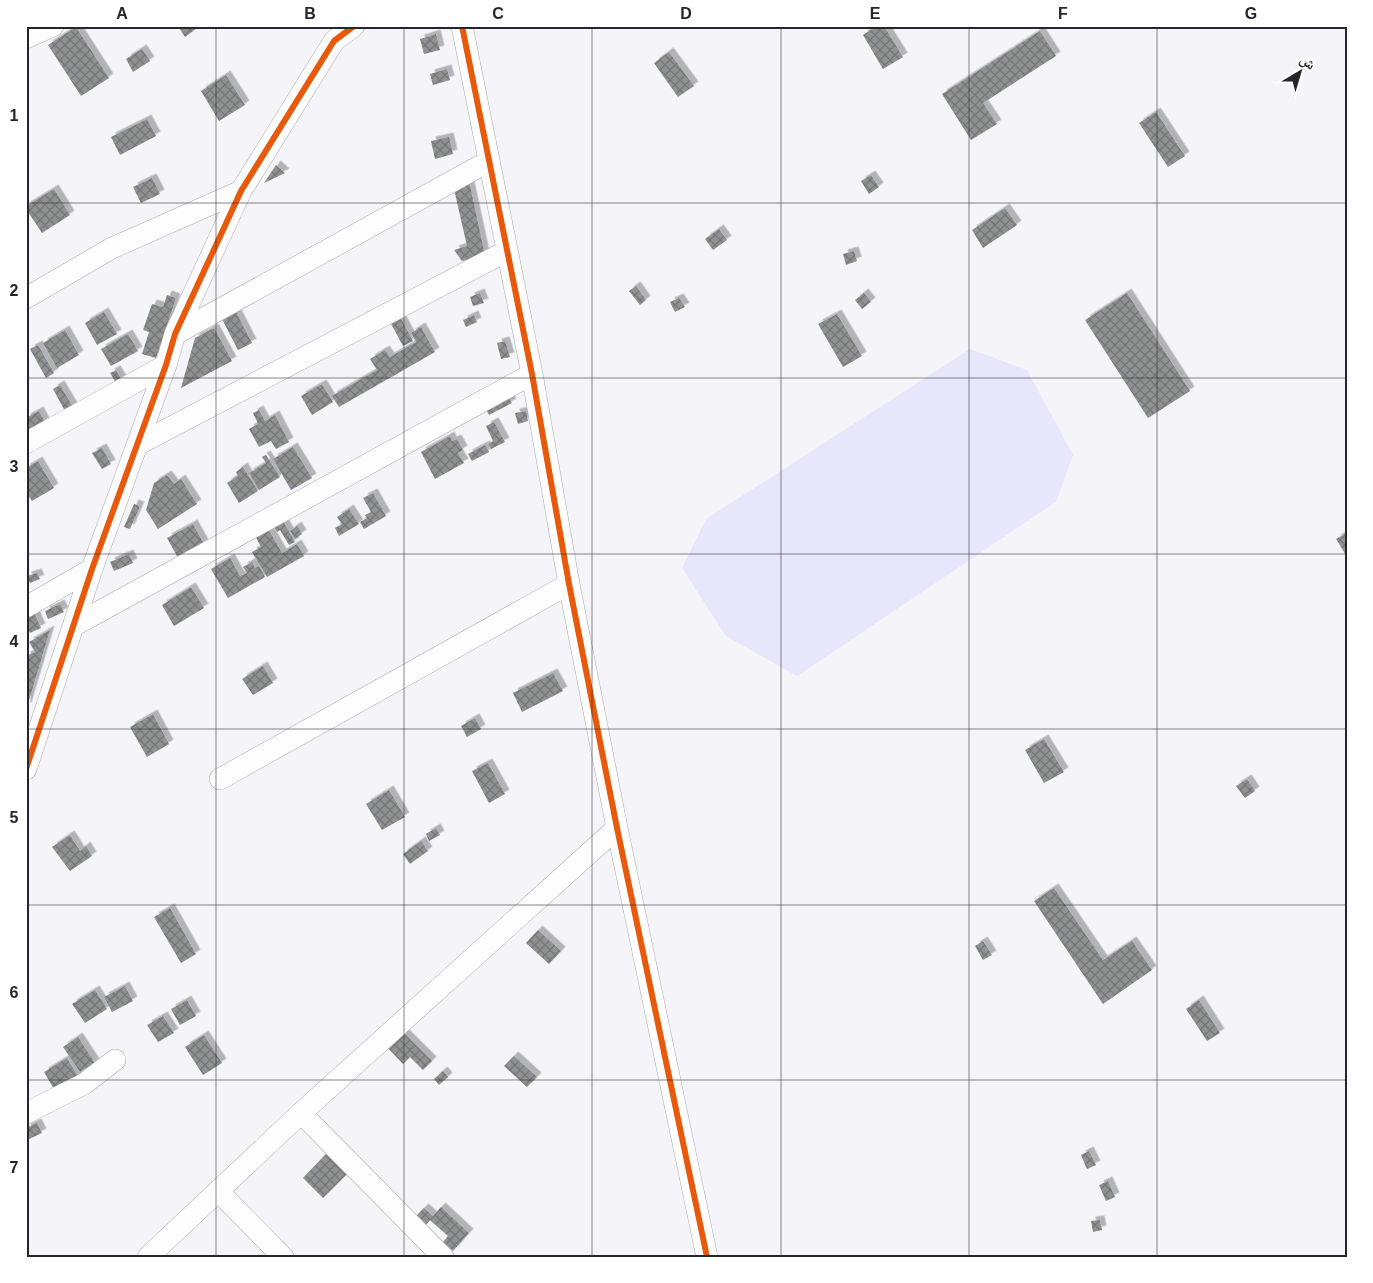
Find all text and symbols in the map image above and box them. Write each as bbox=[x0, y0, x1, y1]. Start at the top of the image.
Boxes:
text: A bbox=[116, 5, 128, 22]
text: B bbox=[304, 5, 316, 22]
text: C bbox=[492, 5, 504, 22]
text: D bbox=[680, 5, 692, 22]
text: E bbox=[870, 5, 881, 22]
text: F bbox=[1058, 5, 1068, 22]
text: G bbox=[1245, 5, 1257, 22]
north arrow bbox=[1276, 48, 1326, 98]
text: ش bbox=[1297, 51, 1319, 74]
text: 1 bbox=[10, 107, 19, 124]
text: 2 bbox=[10, 282, 19, 299]
text: 3 bbox=[10, 458, 19, 475]
text: 4 bbox=[10, 633, 19, 650]
text: 5 bbox=[10, 809, 19, 826]
text: 6 bbox=[10, 984, 19, 1001]
text: 7 bbox=[10, 1159, 19, 1176]

